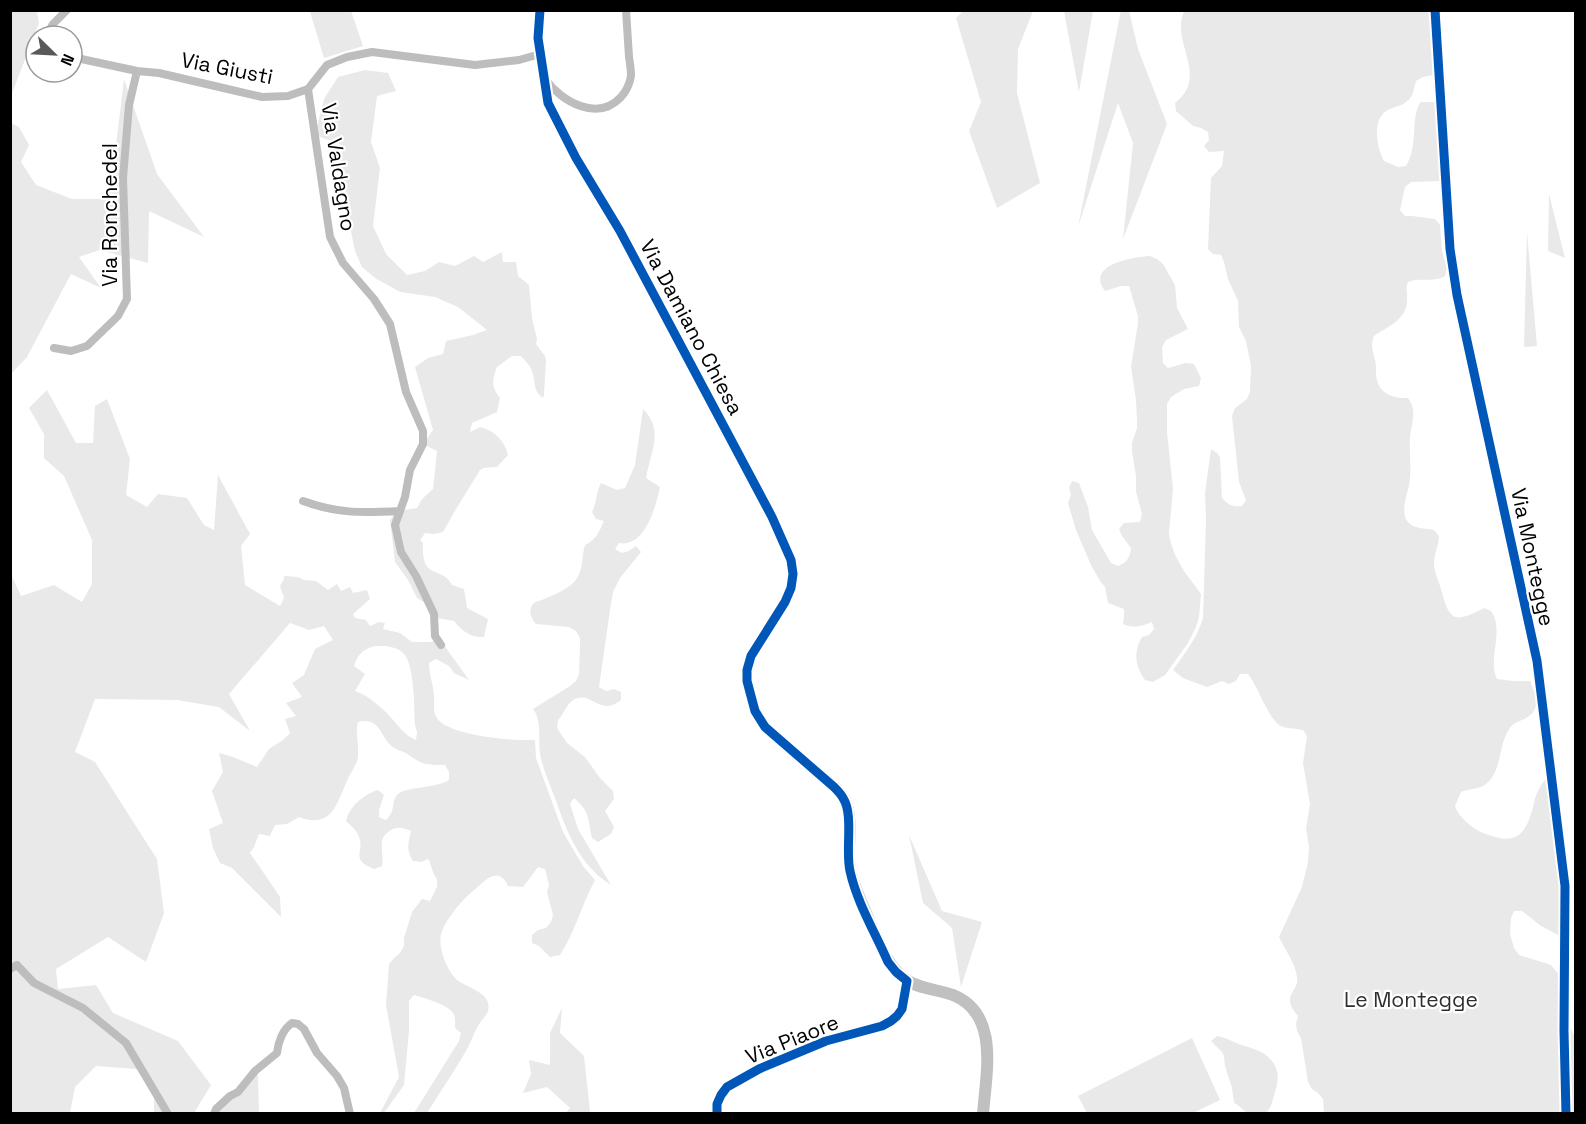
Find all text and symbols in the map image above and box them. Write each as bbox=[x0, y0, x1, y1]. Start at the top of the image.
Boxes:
north arrow bbox=[24, 24, 84, 84]
street label: Via Giusti bbox=[179, 46, 275, 90]
text: N bbox=[55, 51, 79, 69]
street label: Via Valdagno bbox=[316, 101, 362, 233]
street label: Via Ronchedel bbox=[96, 143, 123, 287]
street label: Via Damiano Chiesa bbox=[634, 235, 750, 419]
street label: Via Montegge bbox=[1505, 486, 1561, 628]
park label: Le Montegge bbox=[1344, 986, 1478, 1013]
street label: Via Piaore bbox=[741, 1008, 843, 1070]

